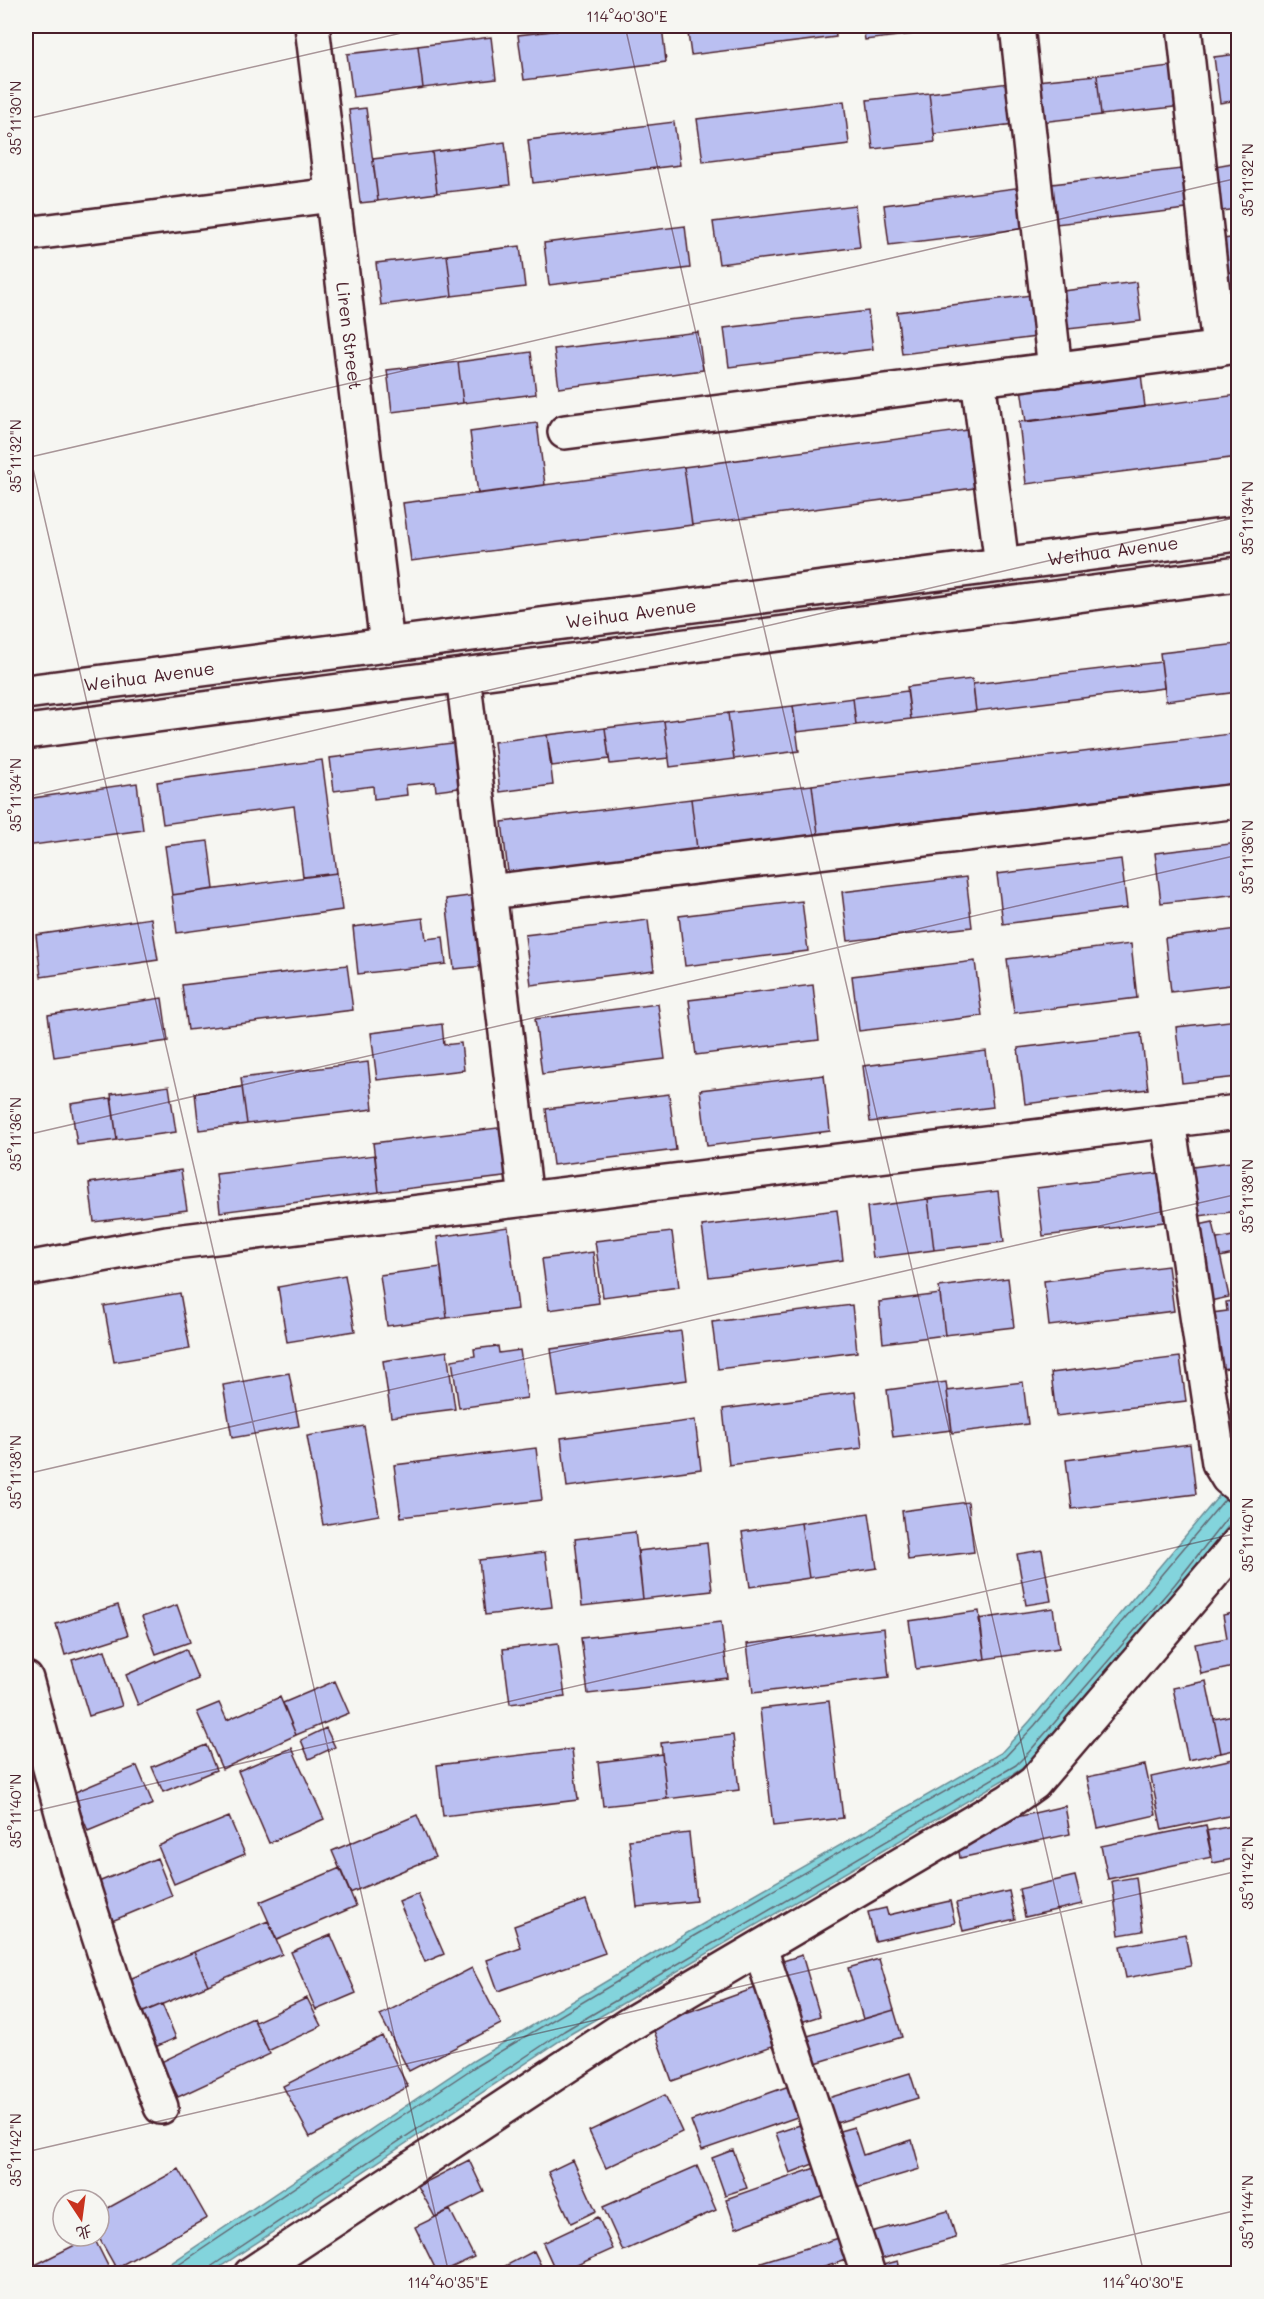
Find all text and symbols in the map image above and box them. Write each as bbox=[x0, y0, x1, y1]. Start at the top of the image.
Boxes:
text: 114°40'30"E bbox=[586, 6, 668, 26]
text: 35°11'30"N bbox=[5, 81, 25, 155]
text: 35°11'32"N bbox=[1237, 143, 1257, 217]
street label: Liren Street bbox=[331, 281, 368, 391]
text: 35°11'32"N bbox=[5, 419, 25, 493]
text: 35°11'34"N bbox=[1237, 481, 1257, 555]
street label: Weihua Avenue bbox=[1046, 530, 1180, 571]
street label: Weihua Avenue bbox=[564, 593, 698, 634]
street label: Weihua Avenue bbox=[82, 656, 216, 696]
text: 35°11'34"N bbox=[5, 758, 25, 832]
text: 35°11'36"N bbox=[1237, 820, 1257, 894]
text: 35°11'36"N bbox=[5, 1097, 25, 1171]
text: 35°11'38"N bbox=[1237, 1159, 1257, 1233]
text: 35°11'38"N bbox=[5, 1435, 25, 1509]
text: 35°11'40"N bbox=[1237, 1498, 1257, 1572]
text: 35°11'40"N bbox=[5, 1774, 25, 1848]
text: 35°11'42"N bbox=[1237, 1836, 1257, 1910]
text: 35°11'42"N bbox=[5, 2113, 25, 2187]
text: 35°11'44"N bbox=[1237, 2175, 1257, 2249]
north arrow bbox=[51, 2188, 111, 2248]
text: 北 bbox=[74, 2221, 95, 2245]
text: 114°40'35"E bbox=[408, 2272, 489, 2292]
text: 114°40'30"E bbox=[1102, 2272, 1184, 2292]

